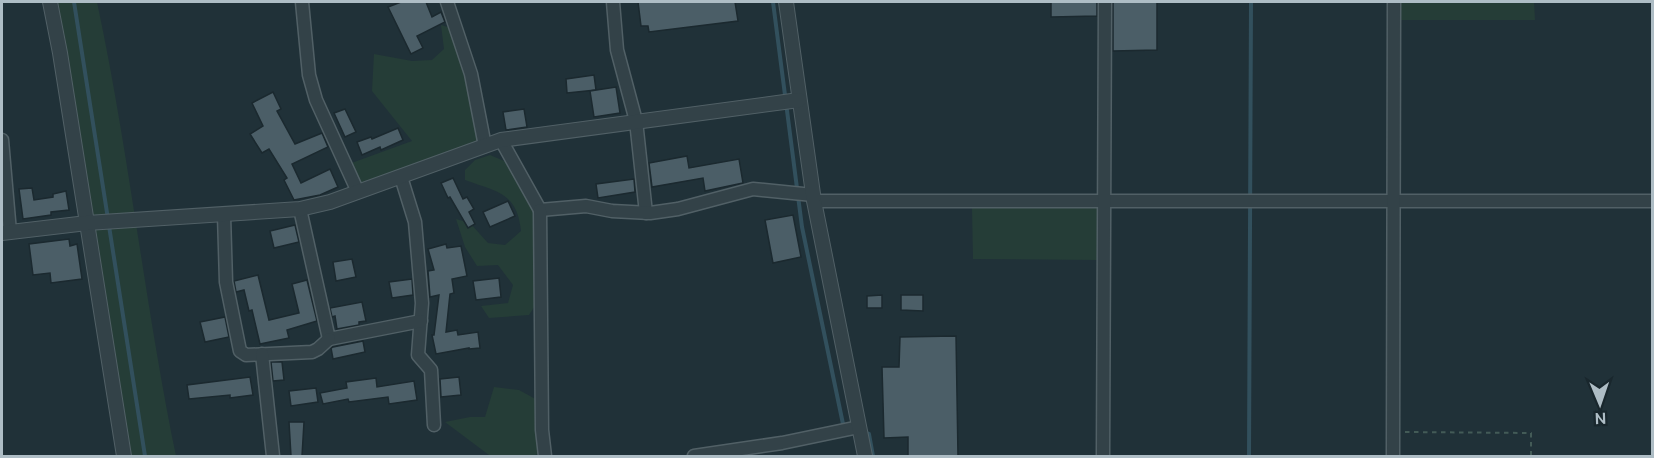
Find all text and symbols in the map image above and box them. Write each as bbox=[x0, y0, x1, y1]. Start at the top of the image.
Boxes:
north arrow bbox=[1570, 374, 1630, 434]
text: N bbox=[1594, 410, 1607, 428]

